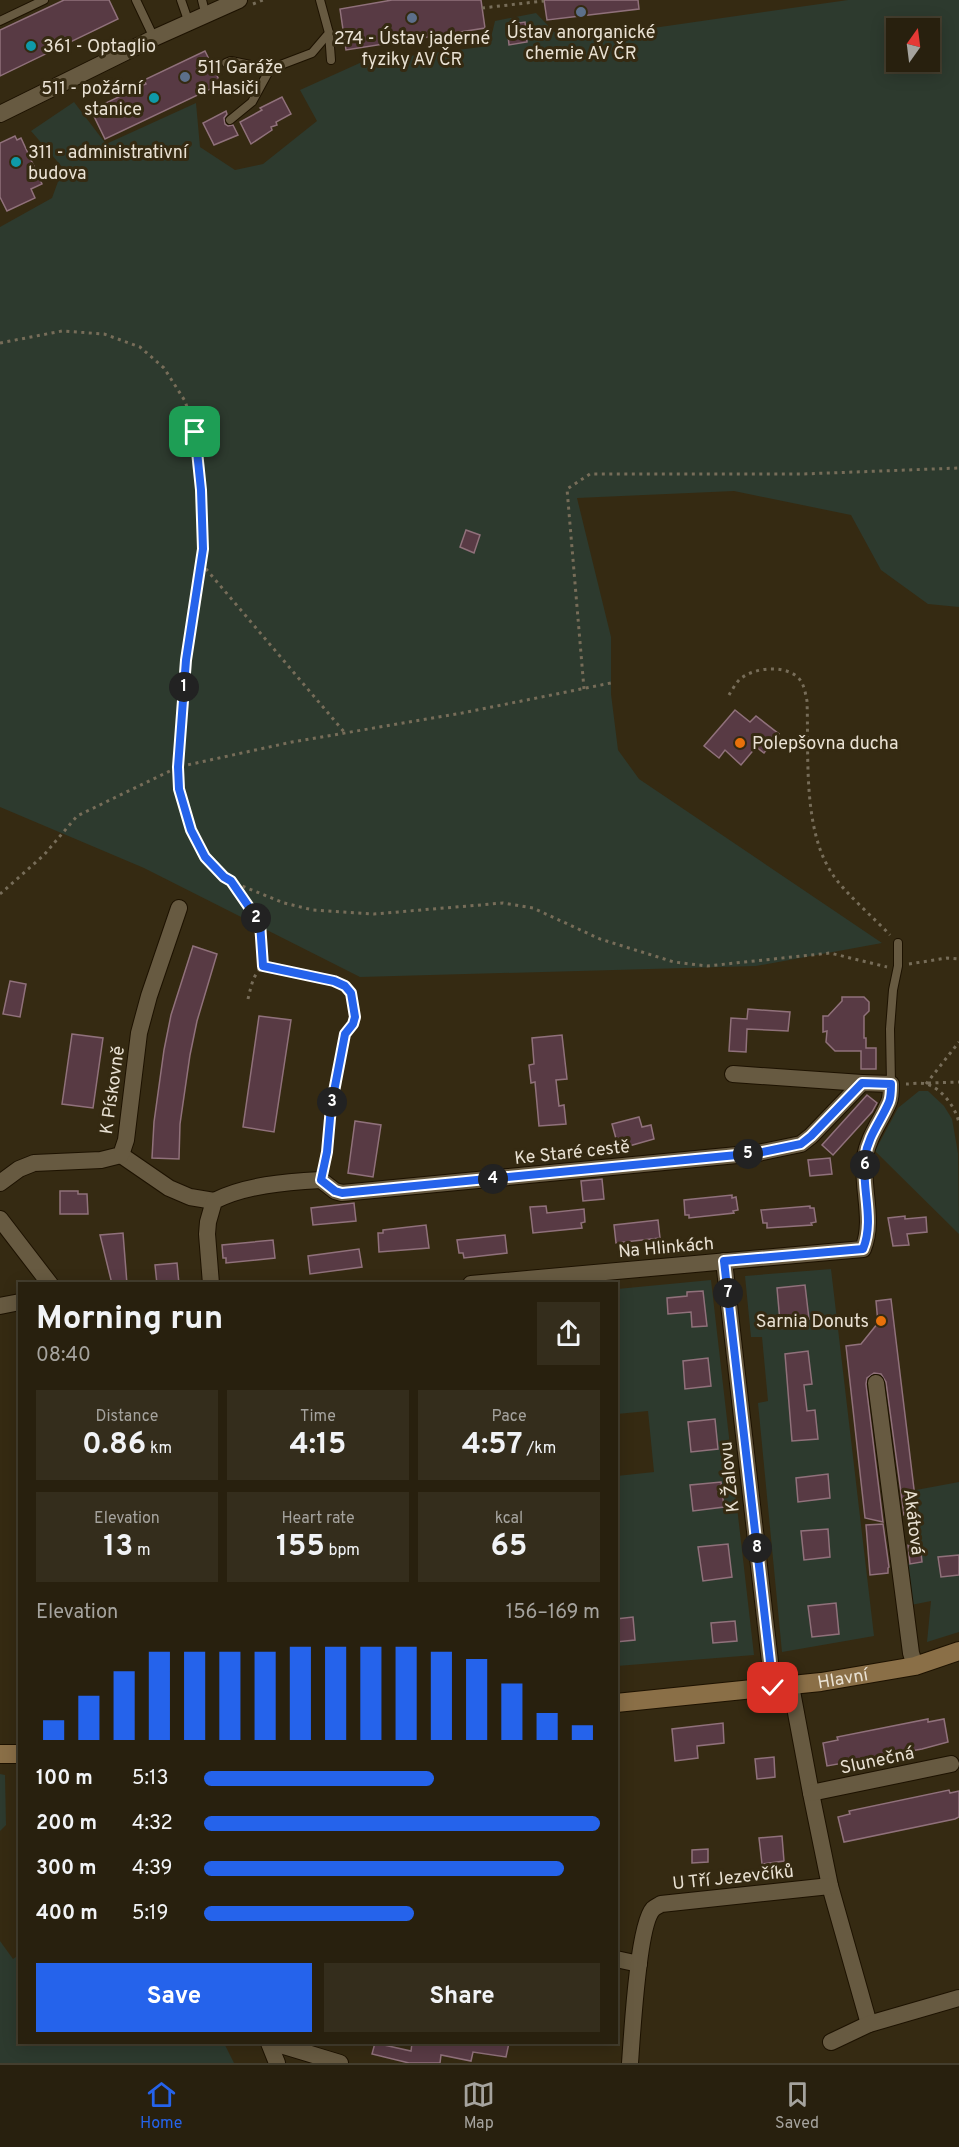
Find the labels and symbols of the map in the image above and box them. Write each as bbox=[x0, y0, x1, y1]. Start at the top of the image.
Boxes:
marker: Ústav anorganické chemie AV ČR bbox=[574, 5, 588, 19]
marker: 274 - Ústav jaderné fyziky AV ČR bbox=[405, 11, 419, 25]
north arrow bbox=[886, 18, 940, 72]
place label: Ústav anorganické chemie AV ČR bbox=[507, 20, 656, 66]
place label: 274 - Ústav jaderné fyziky AV ČR bbox=[334, 26, 490, 72]
place label: 361 - Optaglio bbox=[43, 36, 156, 59]
marker: 361 - Optaglio bbox=[24, 39, 38, 53]
place label: 511 Garáže a Hasiči bbox=[197, 57, 283, 101]
marker: 511 Garáže a Hasiči bbox=[178, 70, 192, 84]
place label: 511 - požární stanice bbox=[41, 78, 143, 122]
marker: 511 - požární stanice bbox=[147, 91, 161, 105]
place label: 311 - administrativní budova bbox=[28, 142, 189, 186]
marker: 311 - administrativní budova bbox=[9, 155, 23, 169]
pin bbox=[169, 406, 220, 457]
pin: 1 bbox=[169, 672, 199, 702]
place label: Polepšovna ducha bbox=[752, 733, 898, 756]
marker: Polepšovna ducha bbox=[733, 736, 747, 750]
pin: 2 bbox=[241, 903, 271, 933]
street label: K Pískovně bbox=[96, 1045, 131, 1136]
pin: 3 bbox=[317, 1087, 347, 1117]
street label: Ke Staré cestě bbox=[513, 1136, 631, 1171]
pin: 5 bbox=[733, 1139, 763, 1169]
pin: 6 bbox=[850, 1150, 880, 1180]
pin: 4 bbox=[478, 1164, 508, 1194]
street label: Na Hlinkách bbox=[617, 1233, 715, 1264]
pin: 7 bbox=[713, 1278, 743, 1308]
place label: Sarnia Donuts bbox=[756, 1311, 869, 1334]
marker: Sarnia Donuts bbox=[874, 1314, 888, 1328]
street label: K Žalovu bbox=[713, 1440, 746, 1514]
street label: Akátová bbox=[897, 1488, 928, 1557]
pin: 8 bbox=[742, 1533, 772, 1563]
pin bbox=[747, 1662, 798, 1713]
street label: Hlavní bbox=[816, 1664, 871, 1695]
street label: Slunečná bbox=[838, 1742, 916, 1781]
street label: U Tří Jezevčíků bbox=[671, 1861, 795, 1896]

